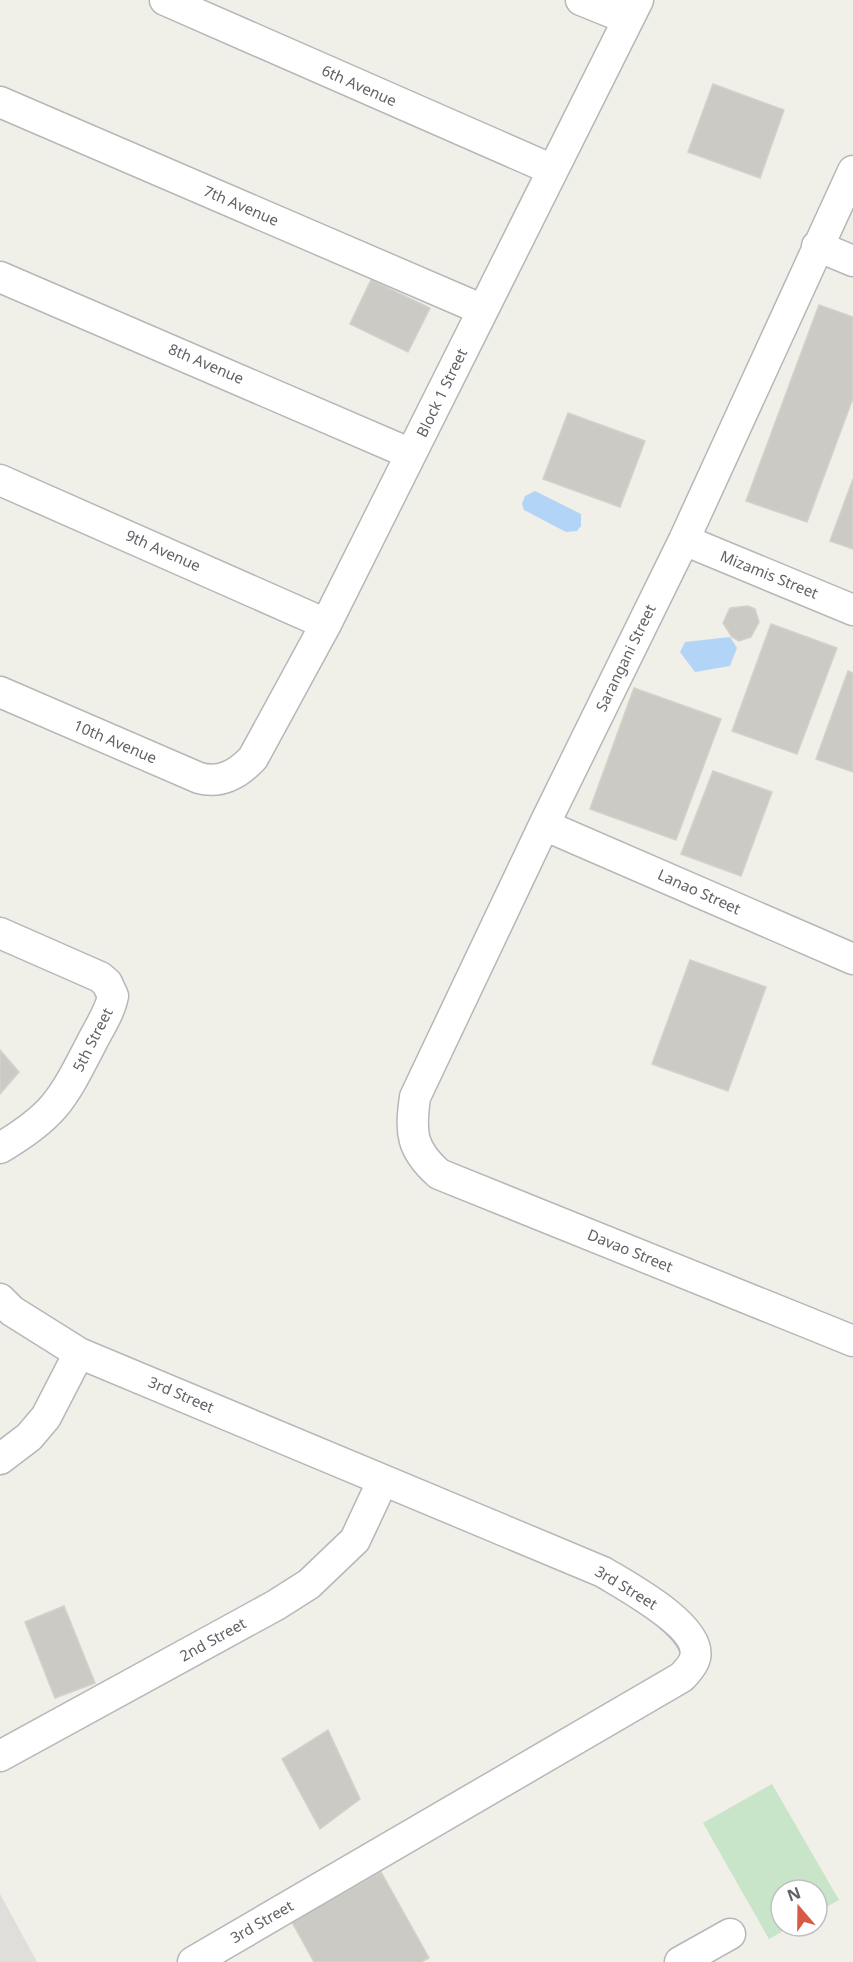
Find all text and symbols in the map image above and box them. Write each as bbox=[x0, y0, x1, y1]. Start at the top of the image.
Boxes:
street label: 6th Avenue bbox=[319, 60, 400, 110]
street label: 7th Avenue bbox=[201, 180, 282, 230]
street label: 8th Avenue bbox=[166, 338, 247, 388]
street label: Block 1 Street bbox=[411, 344, 471, 440]
street label: 9th Avenue bbox=[123, 525, 204, 575]
street label: Mizamis Street bbox=[718, 545, 822, 603]
street label: Sarangani Street bbox=[591, 600, 660, 714]
street label: 10th Avenue bbox=[71, 715, 160, 768]
street label: Lanao Street bbox=[655, 864, 745, 919]
street label: 5th Street bbox=[68, 1004, 117, 1075]
street label: Davao Street bbox=[585, 1224, 677, 1276]
street label: 3rd Street bbox=[146, 1371, 218, 1417]
street label: 3rd Street bbox=[592, 1561, 662, 1614]
street label: 2nd Street bbox=[176, 1612, 250, 1666]
north arrow bbox=[769, 1878, 829, 1938]
text: N bbox=[784, 1881, 804, 1906]
street label: 3rd Street bbox=[226, 1895, 297, 1947]

